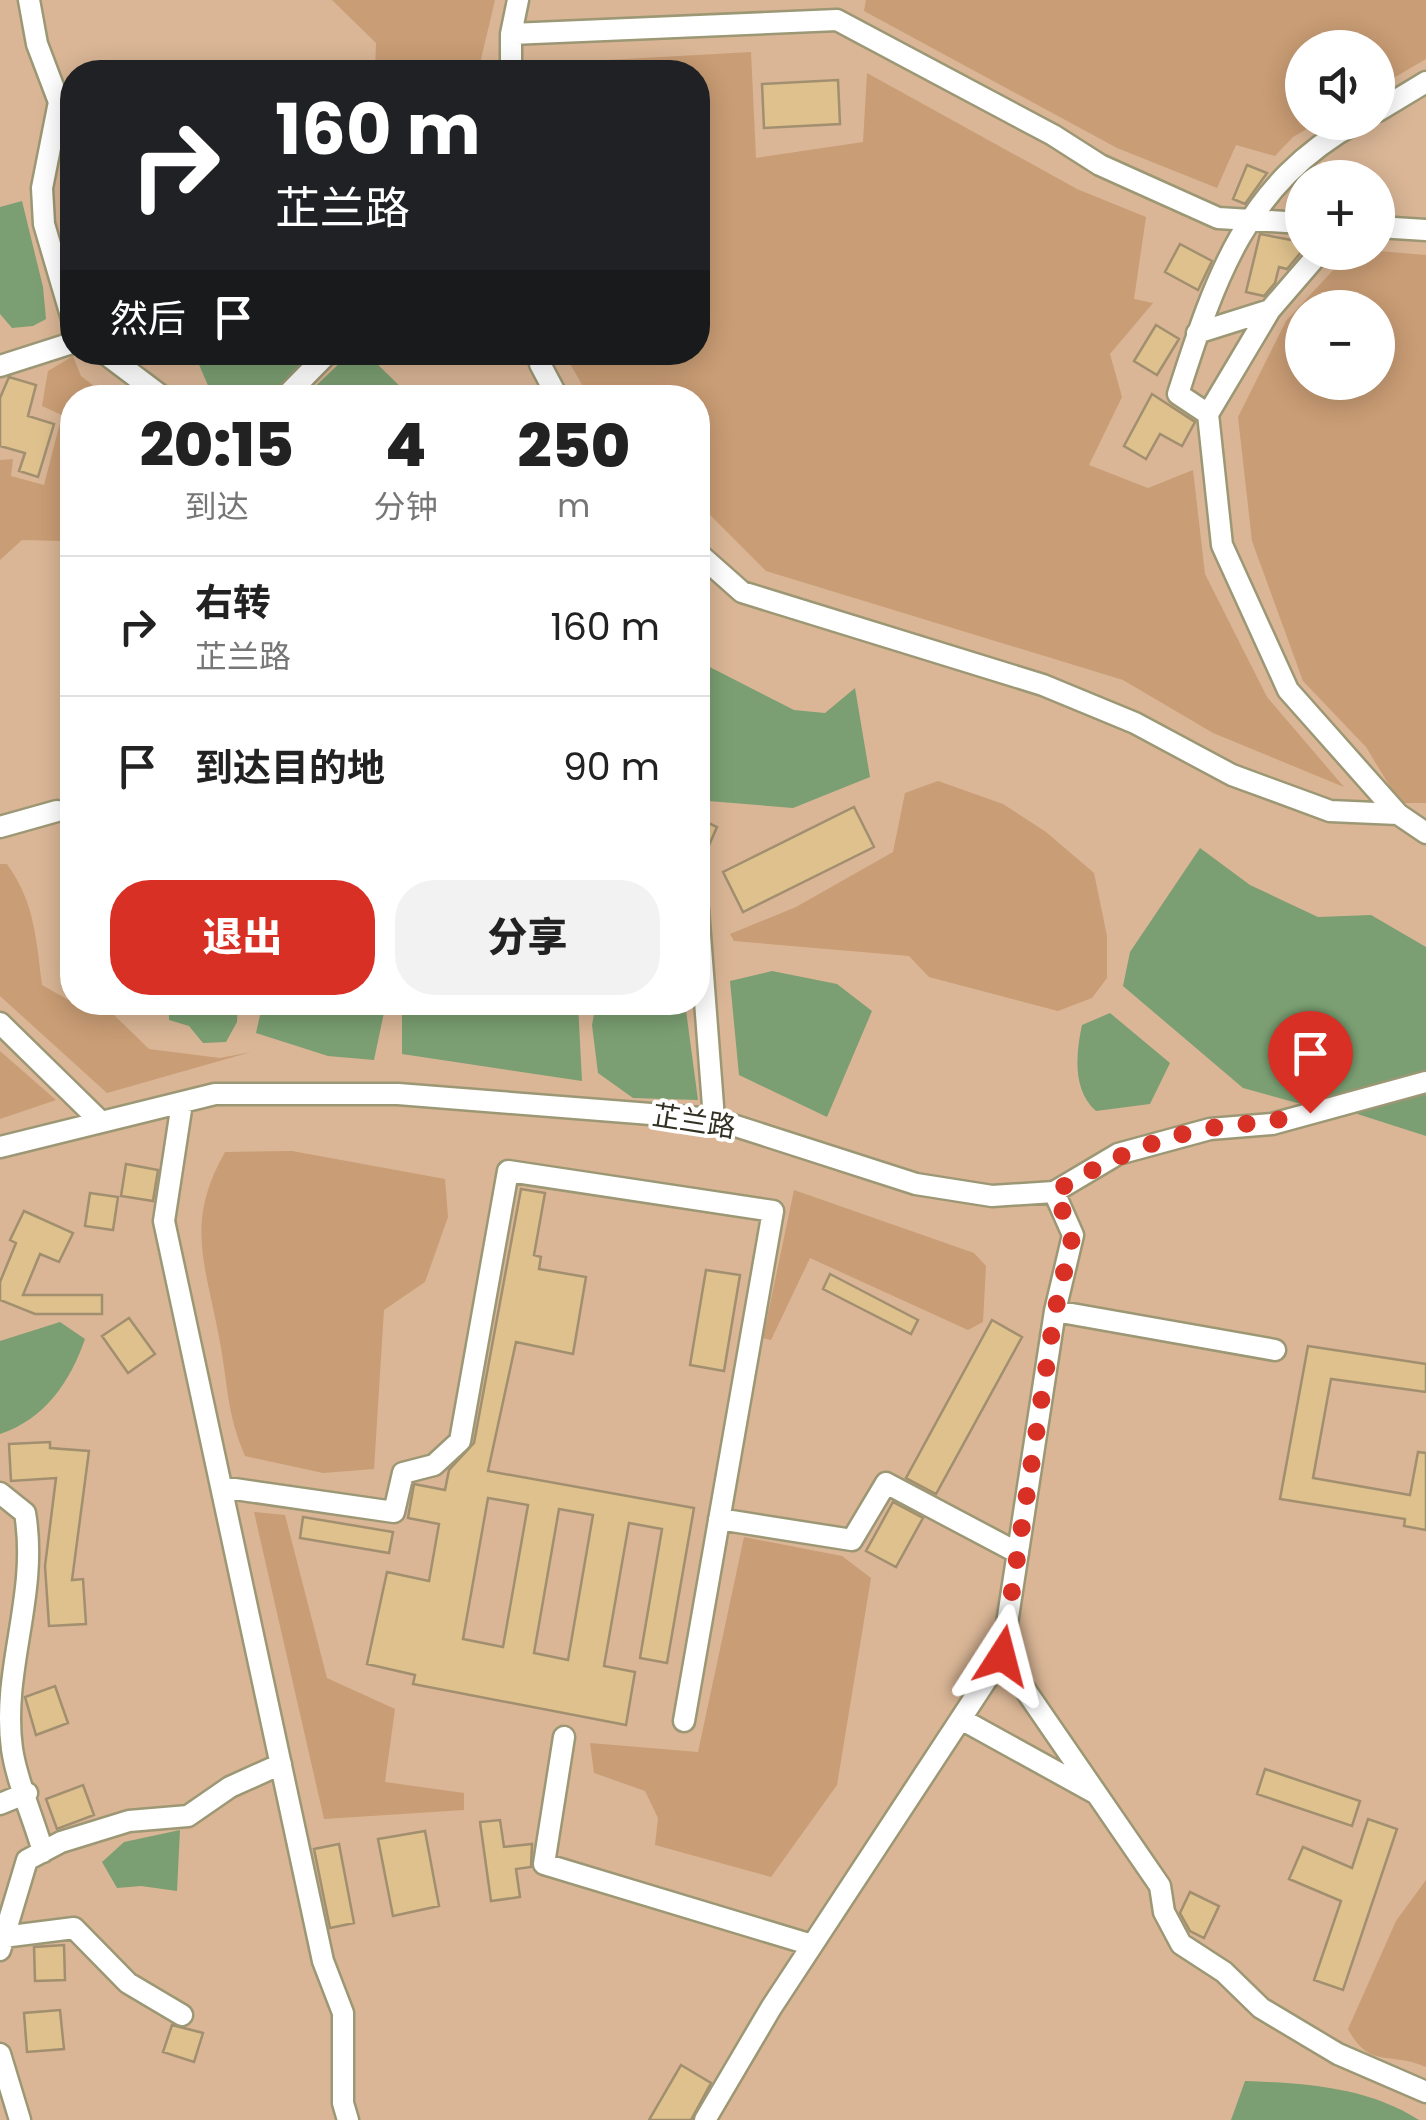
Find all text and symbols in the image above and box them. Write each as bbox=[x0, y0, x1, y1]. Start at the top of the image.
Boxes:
map controls bbox=[1285, 30, 1395, 400]
button: sound bbox=[1285, 30, 1395, 140]
text: 160 m bbox=[275, 80, 481, 179]
icon: right bbox=[110, 100, 240, 230]
button: + bbox=[1285, 160, 1395, 270]
text: 芷兰路 bbox=[275, 177, 410, 240]
icon: arrive bbox=[206, 290, 261, 345]
button: − bbox=[1285, 290, 1395, 400]
text: 然后 bbox=[110, 292, 186, 345]
text: 20:15 bbox=[140, 403, 294, 487]
text: 4 bbox=[385, 403, 426, 487]
text: 250 bbox=[517, 404, 630, 488]
text: m bbox=[557, 483, 590, 528]
text: 到达 bbox=[185, 484, 249, 529]
text: 分钟 bbox=[374, 484, 438, 529]
text: 右转 bbox=[195, 576, 271, 629]
icon: right bbox=[110, 599, 165, 654]
text: 160 m bbox=[551, 600, 660, 653]
text: 芷兰路 bbox=[195, 634, 291, 679]
icon: arrive bbox=[110, 739, 165, 794]
text: 90 m bbox=[563, 740, 660, 793]
text: 到达目的地 bbox=[195, 741, 385, 794]
button: 退出 bbox=[110, 880, 375, 995]
button: 分享 bbox=[395, 880, 660, 995]
pin bbox=[1268, 1011, 1353, 1114]
icon: arrive bbox=[1283, 1026, 1338, 1081]
street label: 芷兰路 bbox=[649, 1096, 738, 1147]
position arrow bbox=[950, 1604, 1054, 1708]

